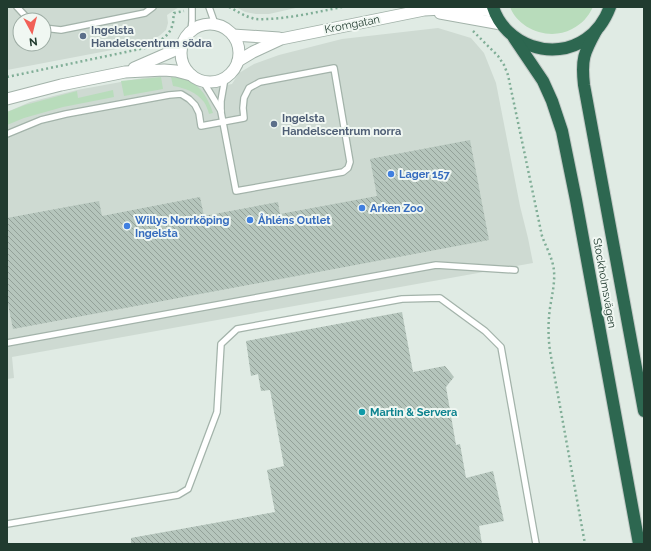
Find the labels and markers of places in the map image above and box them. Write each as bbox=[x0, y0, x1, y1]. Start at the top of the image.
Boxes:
place label: Ingelsta Handelscentrum södra bbox=[91, 24, 212, 50]
marker: Ingelsta Handelscentrum södra bbox=[78, 31, 88, 41]
place label: Ingelsta Handelscentrum norra bbox=[282, 112, 401, 138]
marker: Ingelsta Handelscentrum norra bbox=[269, 119, 279, 129]
place label: Lager 157 bbox=[399, 168, 450, 181]
marker: Lager 157 bbox=[386, 169, 396, 179]
place label: Arken Zoo bbox=[370, 202, 424, 215]
marker: Arken Zoo bbox=[357, 203, 367, 213]
place label: Åhléns Outlet bbox=[258, 213, 331, 227]
place label: Willys Norrköping Ingelsta bbox=[135, 214, 229, 240]
marker: Åhléns Outlet bbox=[245, 215, 255, 225]
marker: Willys Norrköping Ingelsta bbox=[122, 221, 132, 231]
place label: Martin & Servera bbox=[370, 406, 457, 419]
marker: Martin & Servera bbox=[357, 407, 367, 417]

